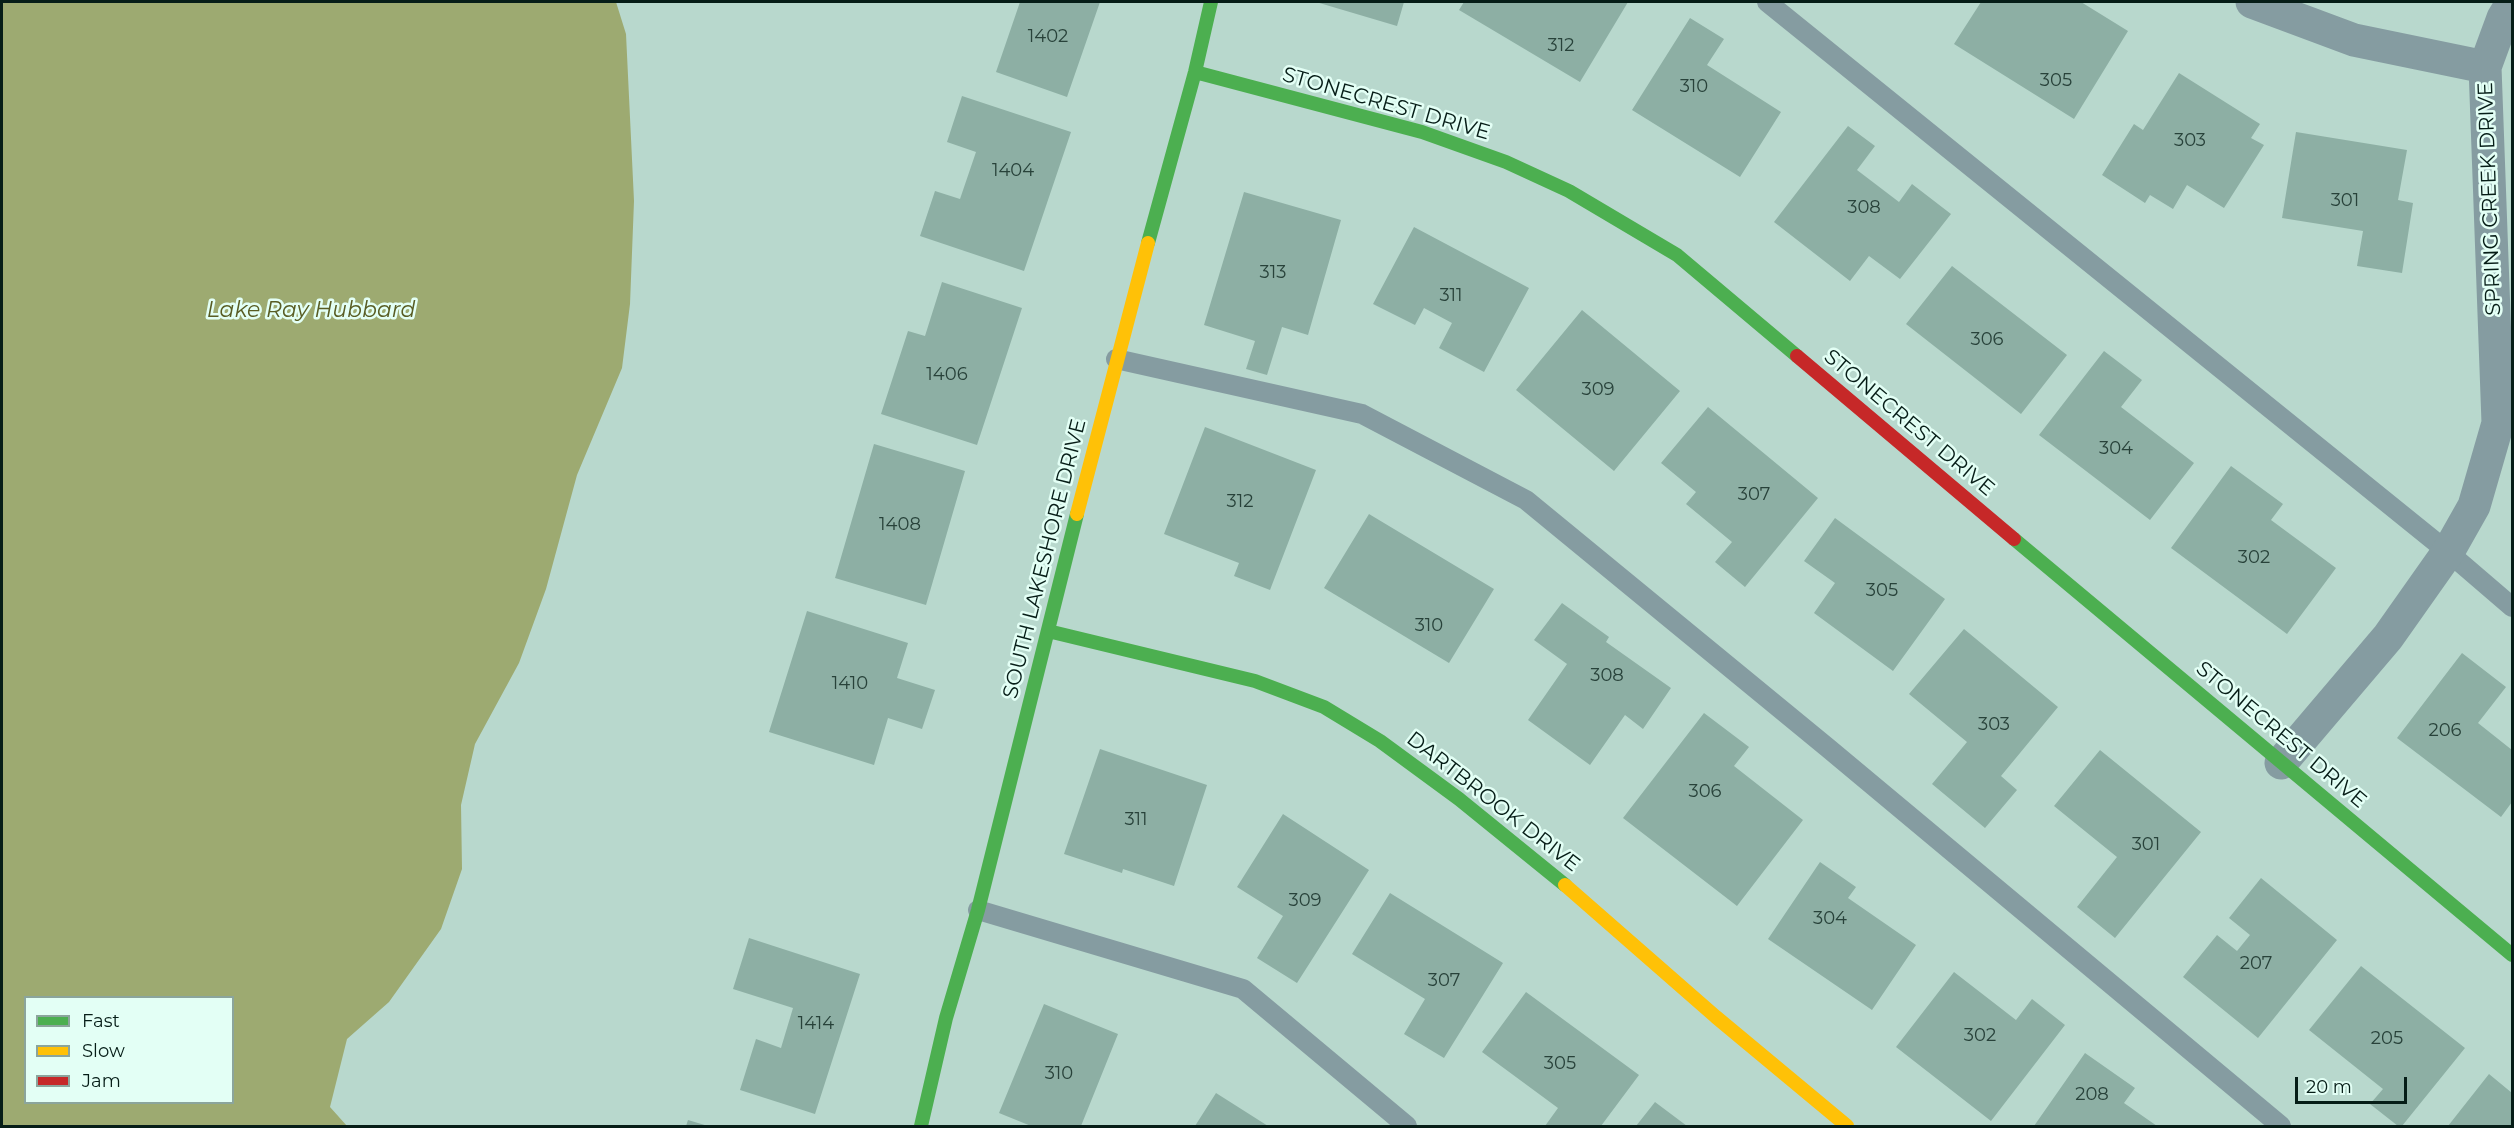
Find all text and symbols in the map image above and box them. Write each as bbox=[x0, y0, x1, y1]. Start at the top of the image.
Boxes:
house number: 1402 bbox=[1028, 26, 1068, 48]
house number: 312 bbox=[1548, 35, 1574, 57]
street label: STONECREST DRIVE bbox=[1279, 62, 1493, 146]
house number: 305 bbox=[2040, 70, 2072, 92]
house number: 310 bbox=[1680, 76, 1708, 98]
street label: SPRING CREEK DRIVE bbox=[2473, 82, 2507, 316]
house number: 303 bbox=[2174, 130, 2206, 152]
house number: 1404 bbox=[992, 160, 1034, 182]
house number: 301 bbox=[2331, 190, 2359, 212]
house number: 308 bbox=[1847, 197, 1881, 219]
house number: 313 bbox=[1260, 262, 1286, 284]
house number: 311 bbox=[1439, 285, 1463, 307]
water label: Lake Ray Hubbard bbox=[207, 298, 415, 324]
house number: 306 bbox=[1970, 329, 2004, 351]
street label: STONECREST DRIVE bbox=[1819, 344, 1999, 502]
house number: 1406 bbox=[926, 364, 968, 386]
house number: 309 bbox=[1581, 379, 1615, 401]
street label: SOUTH LAKESHORE DRIVE bbox=[998, 417, 1092, 701]
house number: 304 bbox=[2099, 438, 2133, 460]
house number: 307 bbox=[1738, 484, 1770, 506]
house number: 312 bbox=[1227, 491, 1253, 513]
house number: 1408 bbox=[879, 514, 921, 536]
house number: 302 bbox=[2238, 547, 2270, 569]
house number: 305 bbox=[1866, 580, 1898, 602]
house number: 310 bbox=[1415, 615, 1443, 637]
street label: STONECREST DRIVE bbox=[2191, 656, 2371, 814]
house number: 308 bbox=[1590, 665, 1624, 687]
house number: 1410 bbox=[832, 673, 868, 695]
house number: 303 bbox=[1978, 714, 2010, 736]
house number: 206 bbox=[2428, 720, 2462, 742]
street label: DARTBROOK DRIVE bbox=[1401, 727, 1585, 877]
house number: 306 bbox=[1688, 781, 1722, 803]
house number: 311 bbox=[1124, 809, 1148, 831]
house number: 301 bbox=[2132, 834, 2160, 856]
house number: 309 bbox=[1288, 890, 1322, 912]
house number: 304 bbox=[1813, 908, 1847, 930]
house number: 207 bbox=[2240, 953, 2272, 975]
house number: 307 bbox=[1428, 970, 1460, 992]
legend bbox=[24, 996, 234, 1104]
text: Fast bbox=[82, 1010, 120, 1032]
house number: 1414 bbox=[798, 1013, 834, 1035]
house number: 302 bbox=[1964, 1025, 1996, 1047]
house number: 205 bbox=[2371, 1028, 2403, 1050]
text: Slow bbox=[82, 1040, 125, 1062]
house number: 305 bbox=[1544, 1053, 1576, 1075]
house number: 310 bbox=[1045, 1063, 1073, 1085]
scale bar bbox=[2298, 1065, 2410, 1103]
text: Jam bbox=[82, 1070, 121, 1092]
text: 20 m bbox=[2306, 1076, 2352, 1098]
house number: 208 bbox=[2075, 1084, 2109, 1106]

